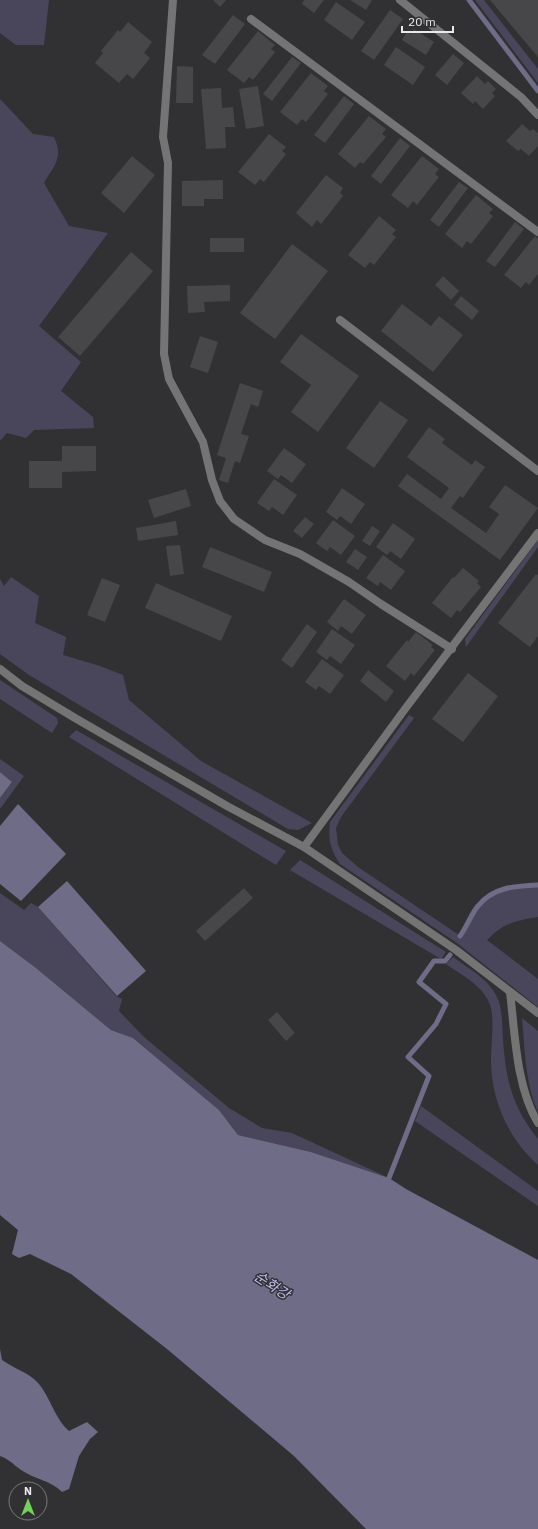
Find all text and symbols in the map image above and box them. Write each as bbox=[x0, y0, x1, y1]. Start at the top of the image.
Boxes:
scale bar bbox=[402, 8, 453, 34]
text: 20 m bbox=[408, 14, 436, 29]
water label: 순화강 bbox=[251, 1267, 295, 1304]
north arrow bbox=[8, 1481, 48, 1521]
text: N bbox=[24, 1484, 32, 1498]

